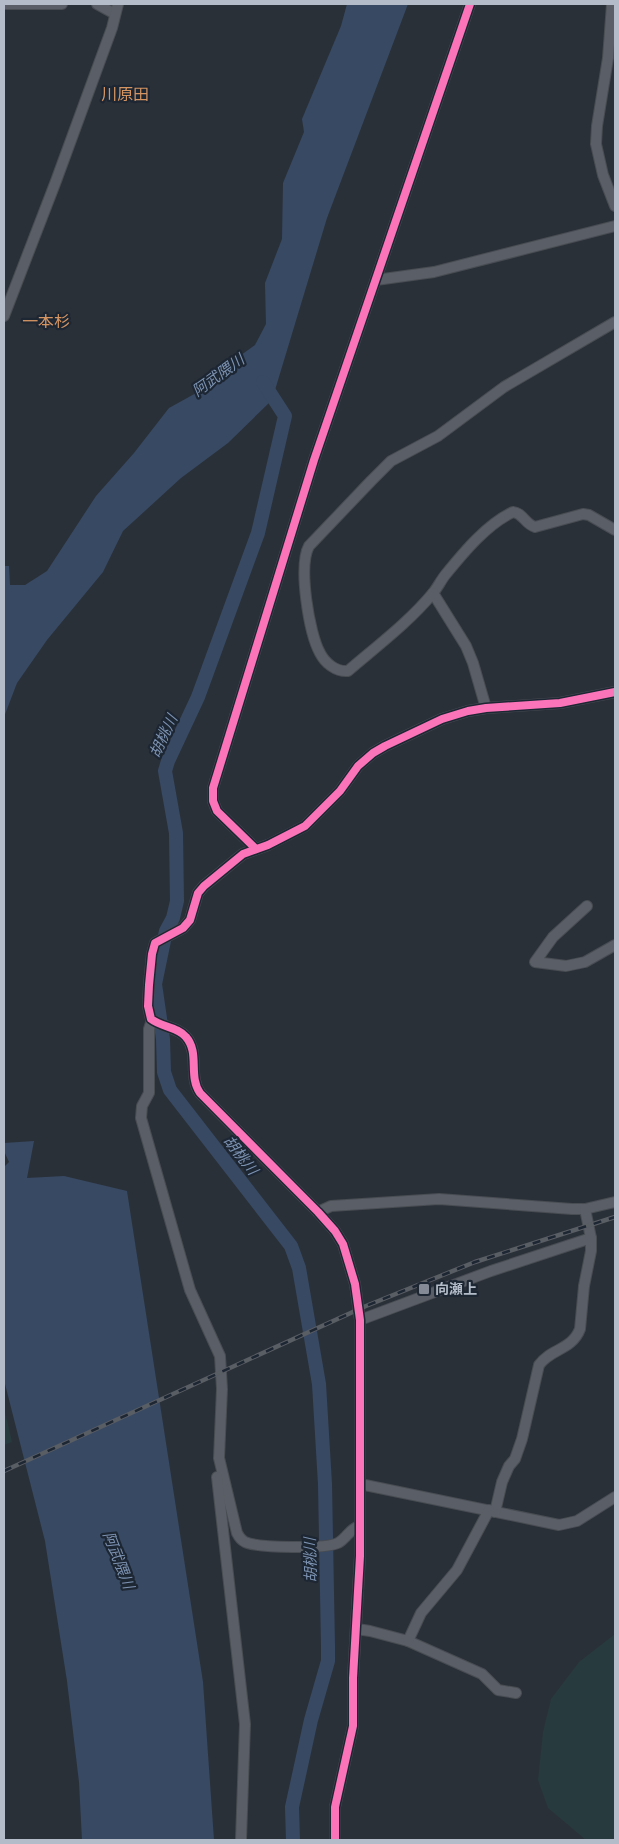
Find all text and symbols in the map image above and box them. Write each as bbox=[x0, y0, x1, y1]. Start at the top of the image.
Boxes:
district label: 川原田 bbox=[101, 84, 149, 104]
district label: 一本杉 bbox=[22, 311, 70, 331]
water label: 阿武隈川 bbox=[188, 349, 249, 400]
water label: 胡桃川 bbox=[145, 710, 182, 760]
water label: 胡桃川 bbox=[220, 1131, 264, 1180]
place label: 向瀬上 bbox=[435, 1280, 477, 1298]
marker: 向瀬上 bbox=[417, 1282, 431, 1296]
water label: 阿武隈川 bbox=[99, 1529, 139, 1593]
water label: 胡桃川 bbox=[300, 1535, 320, 1583]

